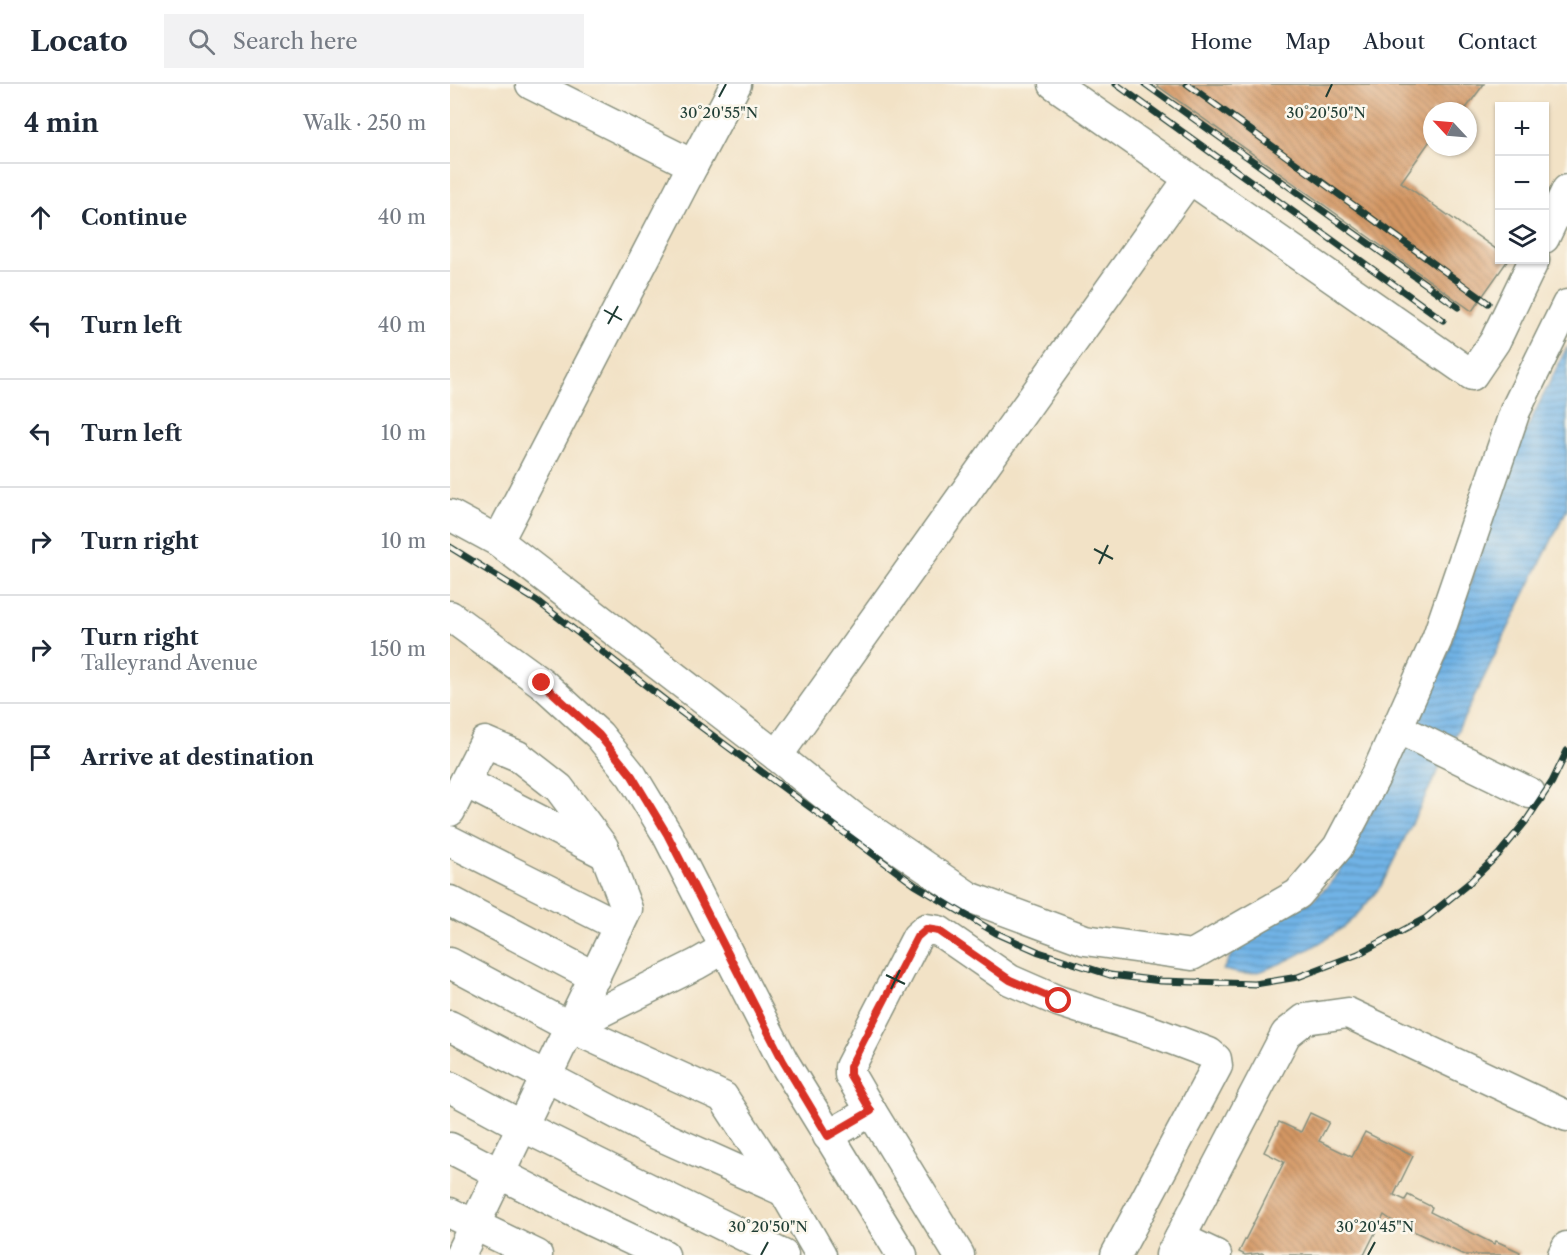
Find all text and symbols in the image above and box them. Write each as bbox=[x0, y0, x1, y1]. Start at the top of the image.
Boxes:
search box bbox=[164, 14, 584, 68]
text: Locato bbox=[30, 24, 128, 58]
icon: search bbox=[185, 25, 218, 58]
text: Search here bbox=[233, 28, 358, 55]
text: Home bbox=[1191, 29, 1252, 54]
text: Map bbox=[1285, 29, 1330, 54]
text: About bbox=[1363, 29, 1425, 54]
text: Contact bbox=[1458, 29, 1537, 54]
north arrow bbox=[1423, 102, 1477, 156]
map controls bbox=[1495, 102, 1549, 264]
button: + bbox=[1495, 102, 1549, 156]
text: 30°20'55"N bbox=[680, 103, 758, 122]
text: 30°20'50"N bbox=[1286, 103, 1366, 122]
text: 4 min bbox=[24, 107, 99, 139]
text: Walk · 250 m bbox=[303, 111, 426, 135]
button: − bbox=[1495, 156, 1549, 210]
icon: ahead bbox=[24, 201, 57, 234]
text: Continue bbox=[81, 204, 187, 231]
text: 40 m bbox=[378, 205, 426, 229]
button: layers bbox=[1495, 210, 1549, 264]
icon: left bbox=[24, 309, 57, 342]
text: Turn left bbox=[81, 312, 182, 339]
text: 40 m bbox=[378, 313, 426, 337]
icon: left bbox=[24, 417, 57, 450]
text: Turn left bbox=[81, 420, 182, 447]
text: 10 m bbox=[381, 421, 426, 445]
icon: right bbox=[24, 525, 57, 558]
text: Turn right bbox=[81, 528, 199, 555]
text: 10 m bbox=[381, 529, 426, 553]
text: Turn right bbox=[81, 624, 199, 651]
icon: right bbox=[24, 633, 57, 666]
text: 150 m bbox=[370, 637, 426, 661]
text: Talleyrand Avenue bbox=[81, 651, 258, 675]
route end bbox=[528, 669, 554, 695]
icon: arrive bbox=[24, 741, 57, 774]
text: Arrive at destination bbox=[81, 744, 314, 771]
route start bbox=[1045, 987, 1071, 1013]
text: 30°20'50"N bbox=[728, 1217, 808, 1236]
text: 30°20'45"N bbox=[1336, 1217, 1414, 1236]

